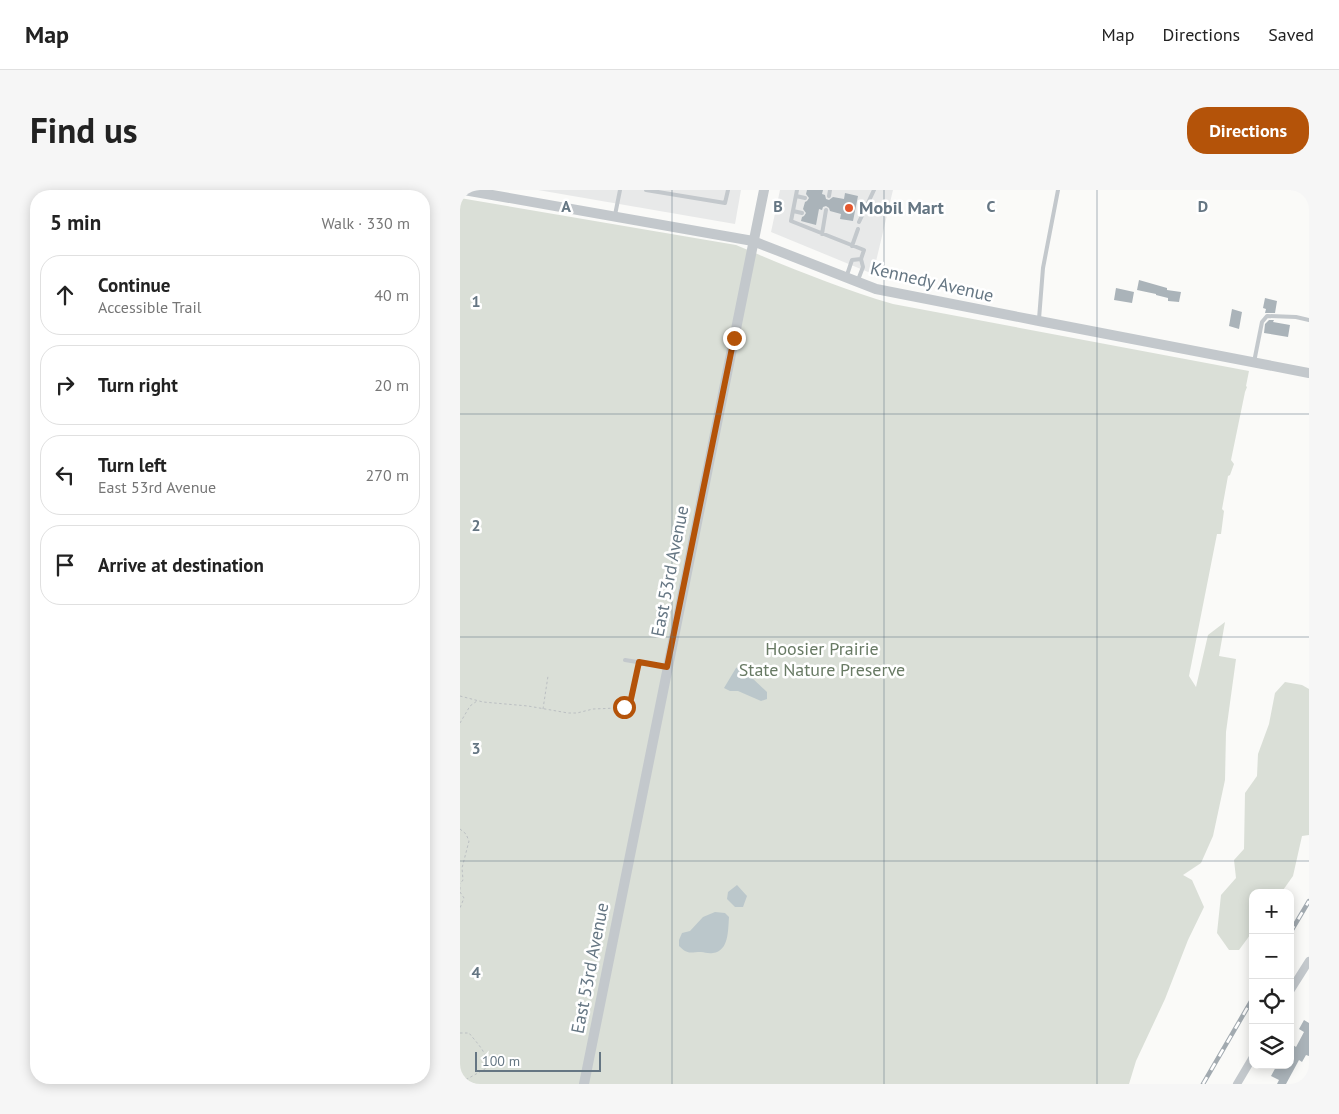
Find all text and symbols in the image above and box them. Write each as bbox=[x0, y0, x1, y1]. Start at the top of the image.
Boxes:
text: Map bbox=[25, 19, 69, 50]
text: Map bbox=[1102, 23, 1134, 46]
text: Directions bbox=[1162, 23, 1240, 46]
text: Saved bbox=[1268, 23, 1314, 46]
text: Find us bbox=[30, 107, 138, 153]
button: Directions bbox=[1187, 107, 1309, 154]
text: A bbox=[561, 196, 571, 216]
text: B bbox=[773, 196, 783, 216]
place label: Mobil Mart bbox=[859, 196, 945, 219]
text: C bbox=[987, 196, 996, 216]
text: D bbox=[1198, 196, 1208, 216]
marker: Mobil Mart bbox=[843, 202, 855, 214]
text: 5 min bbox=[50, 209, 101, 236]
text: Walk · 330 m bbox=[321, 213, 410, 233]
street label: Kennedy Avenue bbox=[868, 256, 996, 307]
text: Continue bbox=[98, 273, 170, 297]
icon: ahead bbox=[51, 281, 79, 309]
text: 40 m bbox=[374, 285, 409, 305]
text: 1 bbox=[471, 291, 481, 311]
text: Accessible Trail bbox=[98, 297, 202, 317]
route end bbox=[723, 327, 746, 350]
icon: right bbox=[51, 371, 79, 399]
text: Turn right bbox=[98, 373, 178, 397]
text: 20 m bbox=[374, 375, 409, 395]
text: Turn left bbox=[98, 453, 167, 477]
icon: left bbox=[51, 461, 79, 489]
text: 270 m bbox=[366, 465, 409, 485]
text: East 53rd Avenue bbox=[98, 477, 216, 497]
street label: East 53rd Avenue bbox=[646, 503, 693, 638]
text: 2 bbox=[471, 515, 481, 535]
icon: arrive bbox=[51, 551, 79, 579]
text: Arrive at destination bbox=[98, 553, 264, 577]
park label: Hoosier Prairie State Nature Preserve bbox=[739, 637, 905, 681]
route start bbox=[613, 696, 636, 719]
text: 3 bbox=[471, 738, 481, 758]
map controls bbox=[1249, 889, 1294, 1069]
button: + bbox=[1249, 889, 1294, 934]
street label: East 53rd Avenue bbox=[566, 900, 613, 1035]
button: − bbox=[1249, 934, 1294, 979]
text: 4 bbox=[471, 962, 481, 982]
button: locate bbox=[1249, 979, 1294, 1024]
button: layers bbox=[1249, 1024, 1294, 1069]
scale bar bbox=[475, 1049, 601, 1072]
text: 100 m bbox=[482, 1052, 520, 1070]

